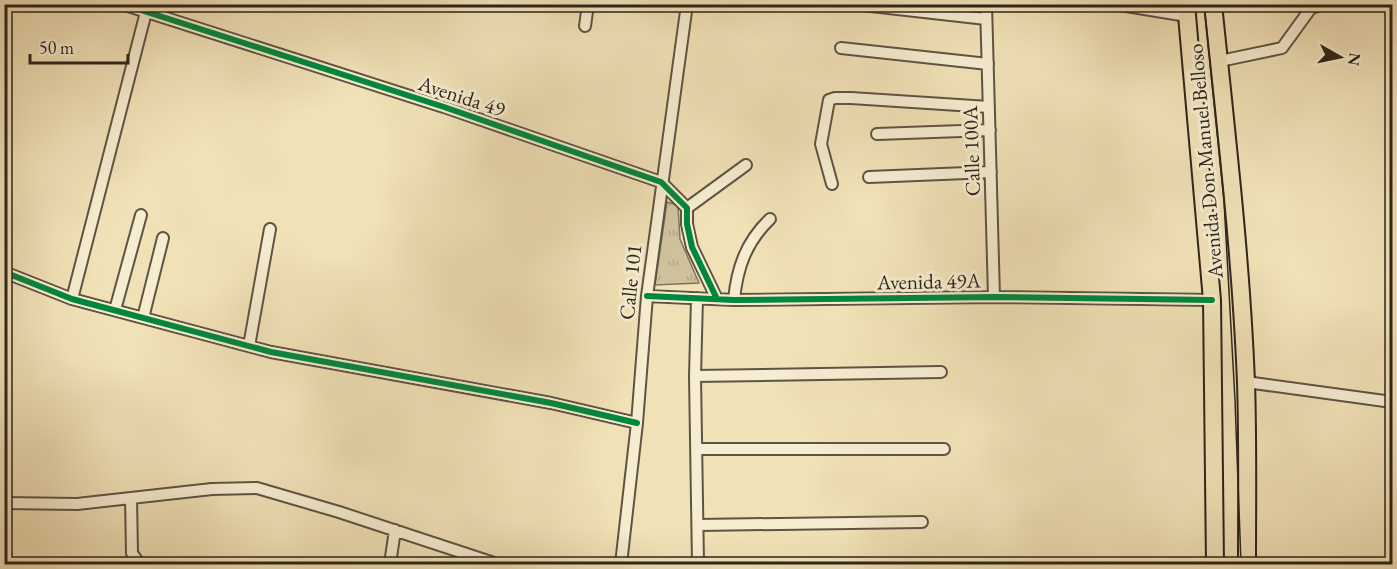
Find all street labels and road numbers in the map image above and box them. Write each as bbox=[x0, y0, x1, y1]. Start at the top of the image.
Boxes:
street label: Avenida Don Manuel Belloso bbox=[1181, 43, 1229, 280]
street label: Avenida 49 bbox=[414, 69, 509, 123]
street label: Calle 100A bbox=[956, 105, 986, 197]
street label: Calle 101 bbox=[613, 243, 647, 321]
street label: Avenida 49A bbox=[876, 267, 982, 295]

